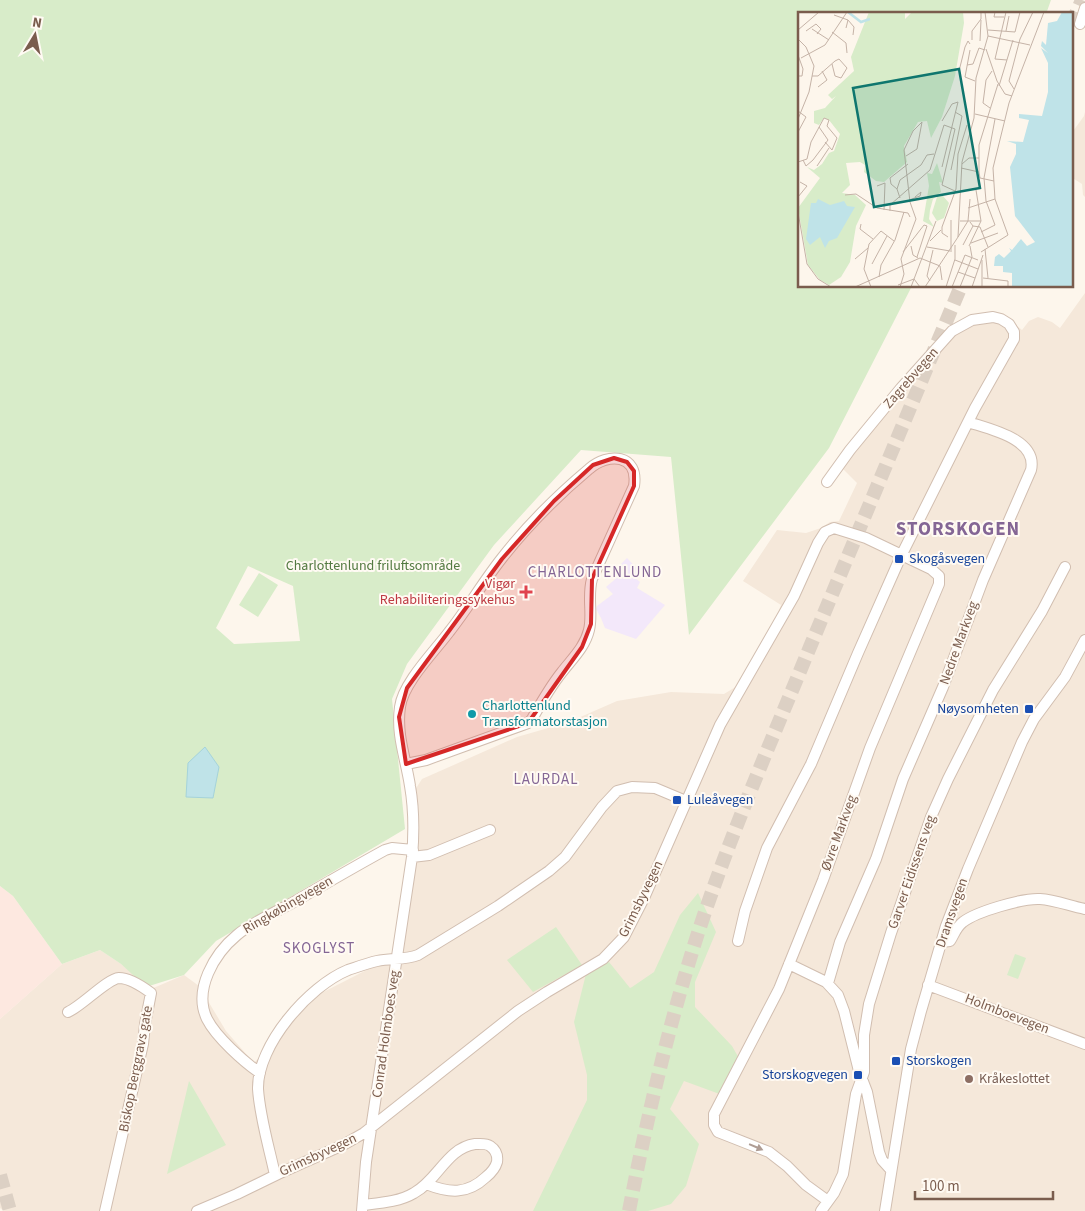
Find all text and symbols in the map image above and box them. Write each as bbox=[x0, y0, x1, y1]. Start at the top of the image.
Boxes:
north arrow bbox=[10, 10, 60, 60]
inset map bbox=[798, 12, 1072, 288]
text: N bbox=[31, 13, 43, 34]
street label: Zagrebvegen bbox=[879, 343, 943, 413]
district label: STORSKOGEN bbox=[896, 516, 1020, 543]
place label: Skogåsvegen bbox=[909, 549, 985, 569]
marker: Skogåsvegen bbox=[893, 553, 905, 565]
park label: Charlottenlund friluftsområde bbox=[286, 556, 460, 576]
district label: CHARLOTTENLUND bbox=[528, 562, 662, 583]
place label: Vigør Rehabiliteringssykehus bbox=[380, 574, 515, 610]
marker: Vigør Rehabiliteringssykehus bbox=[519, 585, 533, 599]
street label: Nedre Markveg bbox=[935, 598, 983, 688]
place label: Charlottenlund Transformatorstasjon bbox=[482, 696, 607, 732]
place label: Nøysomheten bbox=[937, 699, 1019, 719]
marker: Nøysomheten bbox=[1023, 703, 1035, 715]
marker: Charlottenlund Transformatorstasjon bbox=[466, 708, 478, 720]
district label: LAURDAL bbox=[514, 769, 578, 790]
place label: Luleåvegen bbox=[687, 790, 753, 810]
street label: Øvre Markveg bbox=[816, 792, 862, 874]
marker: Luleåvegen bbox=[671, 794, 683, 806]
street label: Garver Eidissens veg bbox=[883, 812, 941, 932]
street label: Grimsbyvegen bbox=[614, 857, 668, 941]
street label: Ringkøbingvegen bbox=[239, 871, 337, 939]
street label: Dramsvegen bbox=[931, 876, 973, 950]
district label: SKOGLYST bbox=[283, 938, 355, 959]
street label: Conrad Holmboes veg bbox=[367, 969, 405, 1099]
street label: Holmboevegen bbox=[962, 989, 1052, 1039]
street label: Biskop Berggravs gate bbox=[114, 1004, 158, 1134]
place label: Storskogen bbox=[906, 1051, 972, 1071]
marker: Storskogen bbox=[890, 1055, 902, 1067]
place label: Storskogvegen bbox=[762, 1065, 848, 1085]
marker: Storskogvegen bbox=[852, 1069, 864, 1081]
place label: Kråkeslottet bbox=[979, 1069, 1050, 1089]
marker: Kråkeslottet bbox=[963, 1073, 975, 1085]
street label: Grimsbyvegen bbox=[276, 1128, 360, 1182]
one-way arrow bbox=[749, 1143, 763, 1151]
scale bar bbox=[915, 1168, 1052, 1200]
text: 100 m bbox=[922, 1176, 960, 1197]

